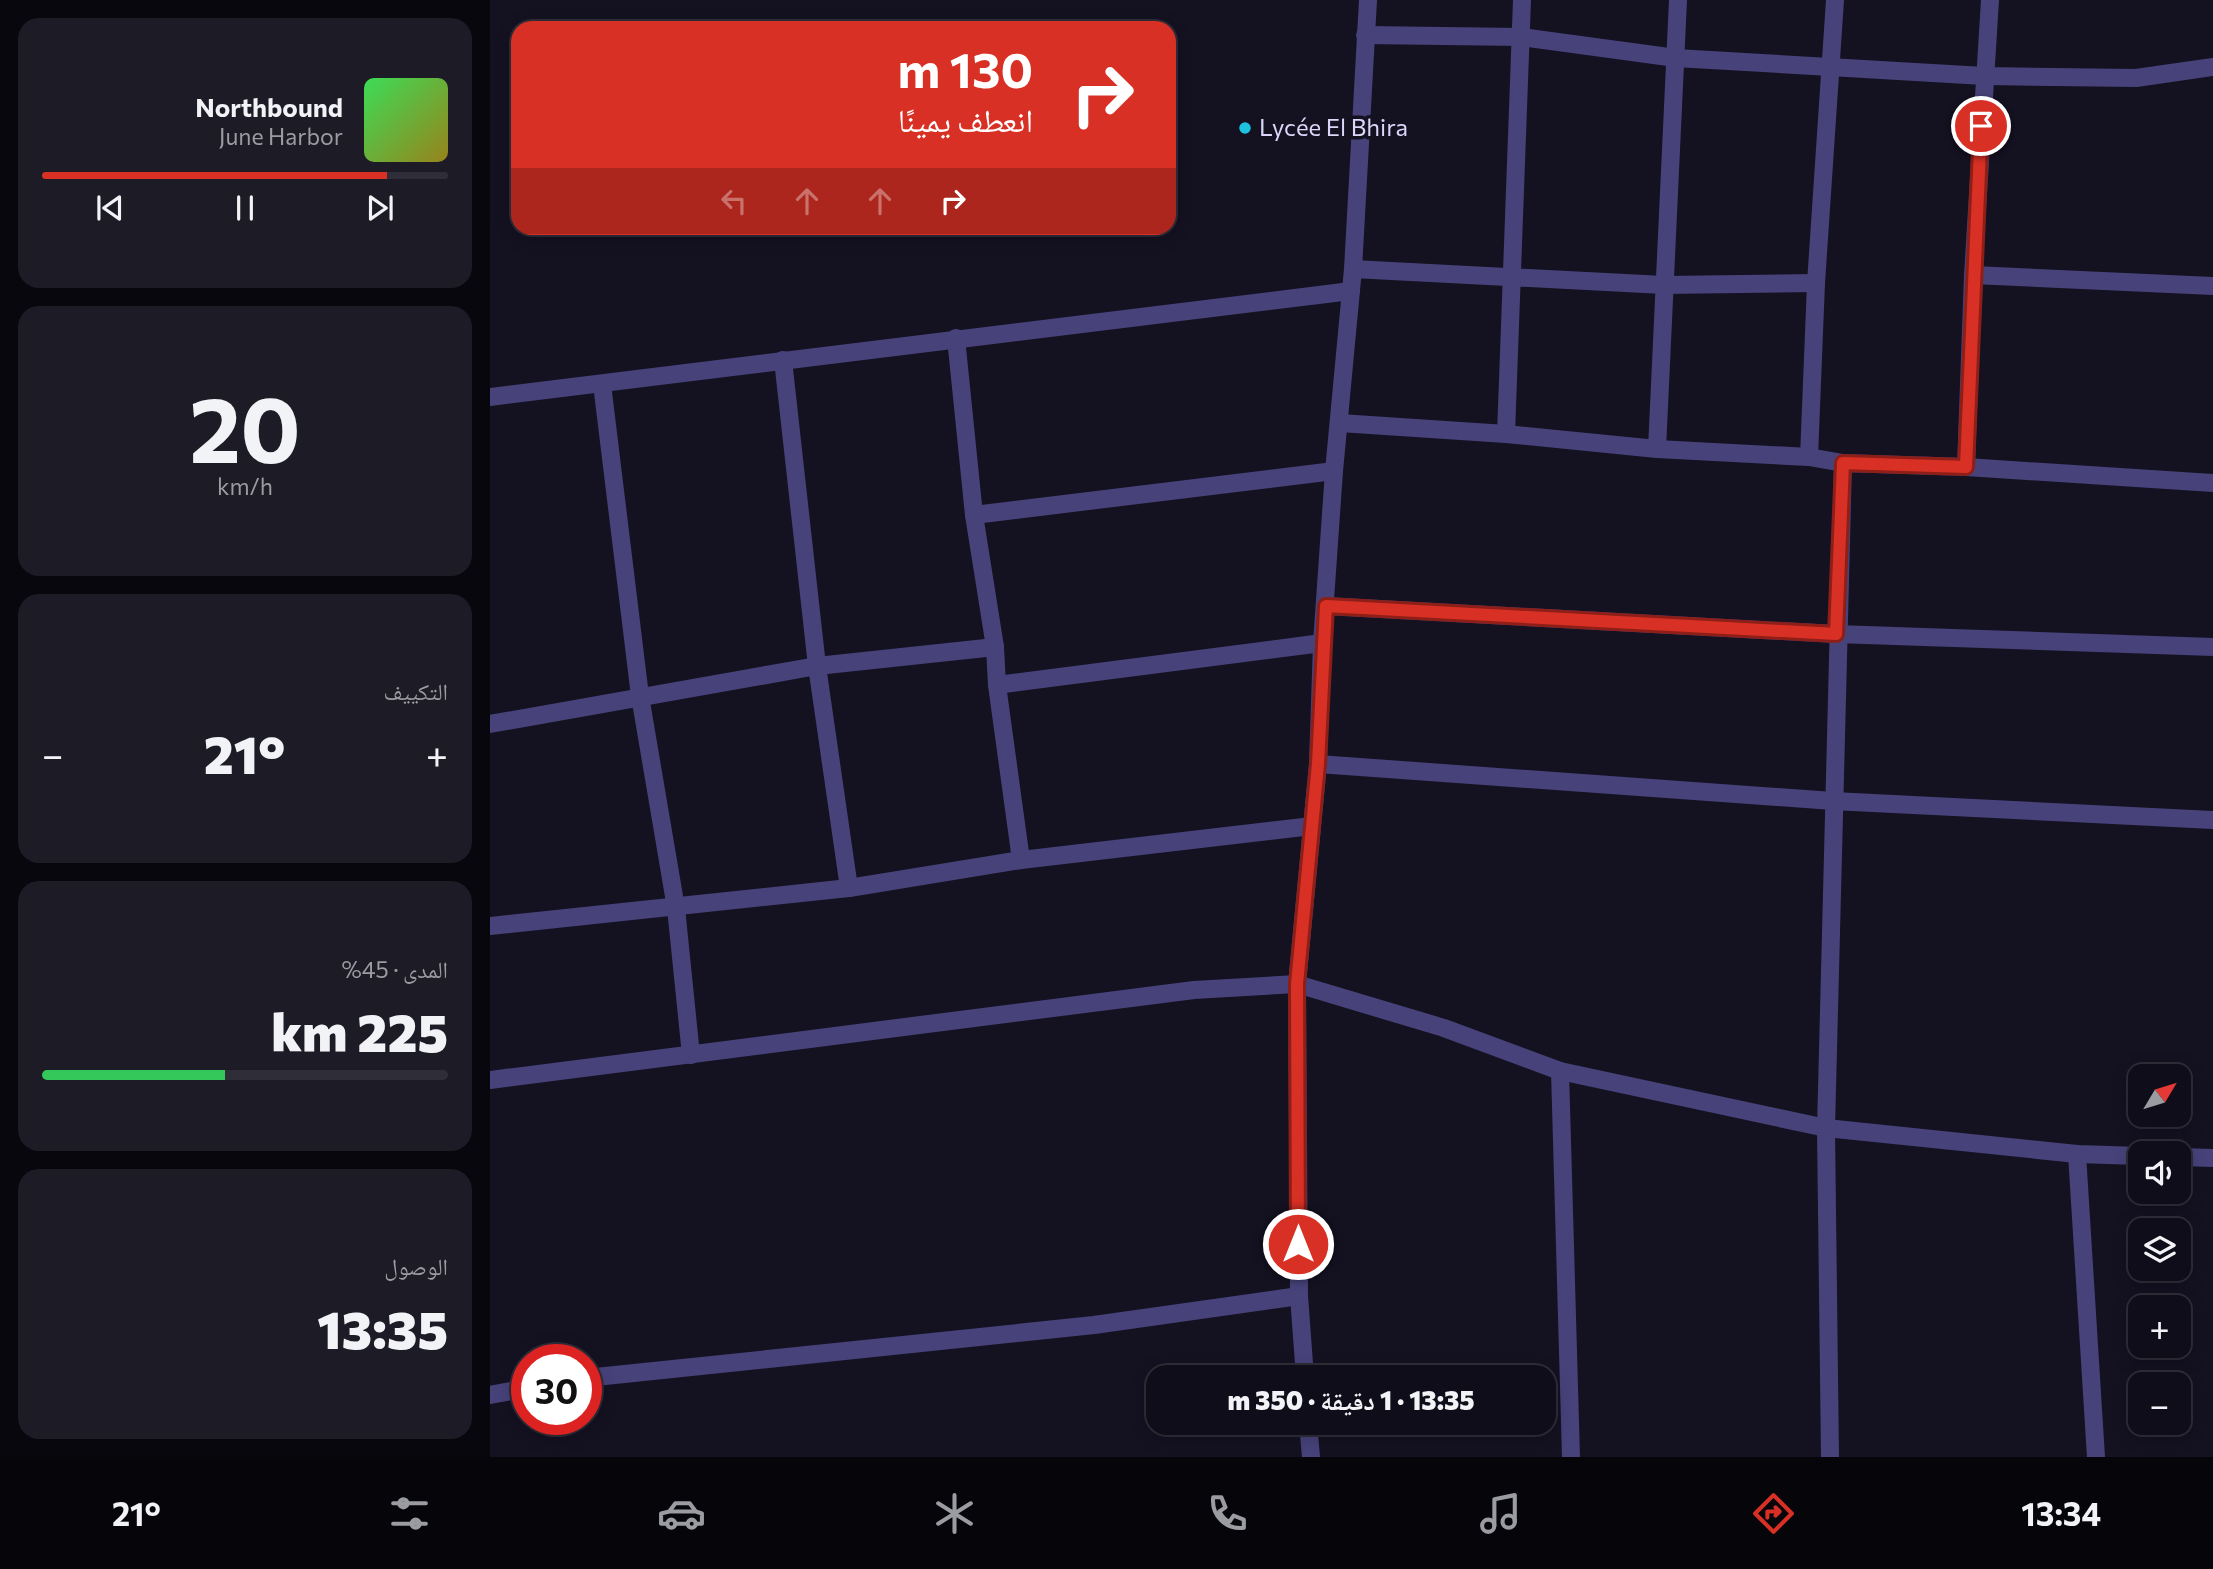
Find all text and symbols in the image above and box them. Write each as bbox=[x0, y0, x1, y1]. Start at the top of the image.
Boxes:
text: 130 m bbox=[898, 38, 1033, 98]
icon: right bbox=[1057, 49, 1148, 140]
text: Northbound bbox=[195, 91, 343, 122]
pin bbox=[1951, 96, 2011, 156]
text: انعطف يمينًا bbox=[898, 99, 1033, 139]
icon: arrive bbox=[1962, 107, 2000, 145]
place label: Lycée El Bhira bbox=[1259, 112, 1408, 141]
marker: Lycée El Bhira bbox=[1237, 120, 1253, 136]
text: June Harbor bbox=[219, 122, 343, 150]
icon: left bbox=[715, 182, 753, 220]
icon: ahead bbox=[788, 182, 826, 220]
icon: ahead bbox=[861, 182, 899, 220]
icon: right bbox=[934, 182, 972, 220]
icon: previous bbox=[91, 189, 129, 227]
icon: pause bbox=[226, 189, 264, 227]
icon: next bbox=[361, 189, 399, 227]
text: 20 bbox=[189, 370, 301, 482]
text: km/h bbox=[217, 472, 273, 500]
text: التكييف bbox=[383, 677, 448, 705]
text: 21° bbox=[204, 721, 285, 785]
text: − bbox=[42, 730, 64, 777]
text: + bbox=[426, 730, 448, 777]
text: المدى · 45% bbox=[342, 955, 448, 983]
text: 225 km bbox=[271, 999, 448, 1063]
north arrow bbox=[2128, 1064, 2191, 1127]
map controls bbox=[2128, 1064, 2191, 1435]
button: sound bbox=[2128, 1141, 2191, 1204]
position arrow bbox=[1261, 1207, 1335, 1281]
button: layers bbox=[2128, 1218, 2191, 1281]
text: الوصول bbox=[384, 1252, 448, 1280]
button: + bbox=[2128, 1295, 2191, 1358]
text: 13:35 bbox=[317, 1296, 448, 1360]
speed limit sign: 30 bbox=[511, 1344, 602, 1435]
button: − bbox=[2128, 1372, 2191, 1435]
text: 13:35 · 1 دقيقة · 350 m bbox=[1227, 1384, 1475, 1415]
icon: filters bbox=[385, 1489, 434, 1538]
icon: car bbox=[657, 1489, 706, 1538]
icon: climate bbox=[930, 1489, 979, 1538]
icon: phone bbox=[1203, 1489, 1252, 1538]
icon: music bbox=[1476, 1489, 1525, 1538]
icon: directions bbox=[1749, 1489, 1798, 1538]
text: 21° bbox=[112, 1493, 161, 1533]
text: 13:34 bbox=[2021, 1493, 2101, 1533]

